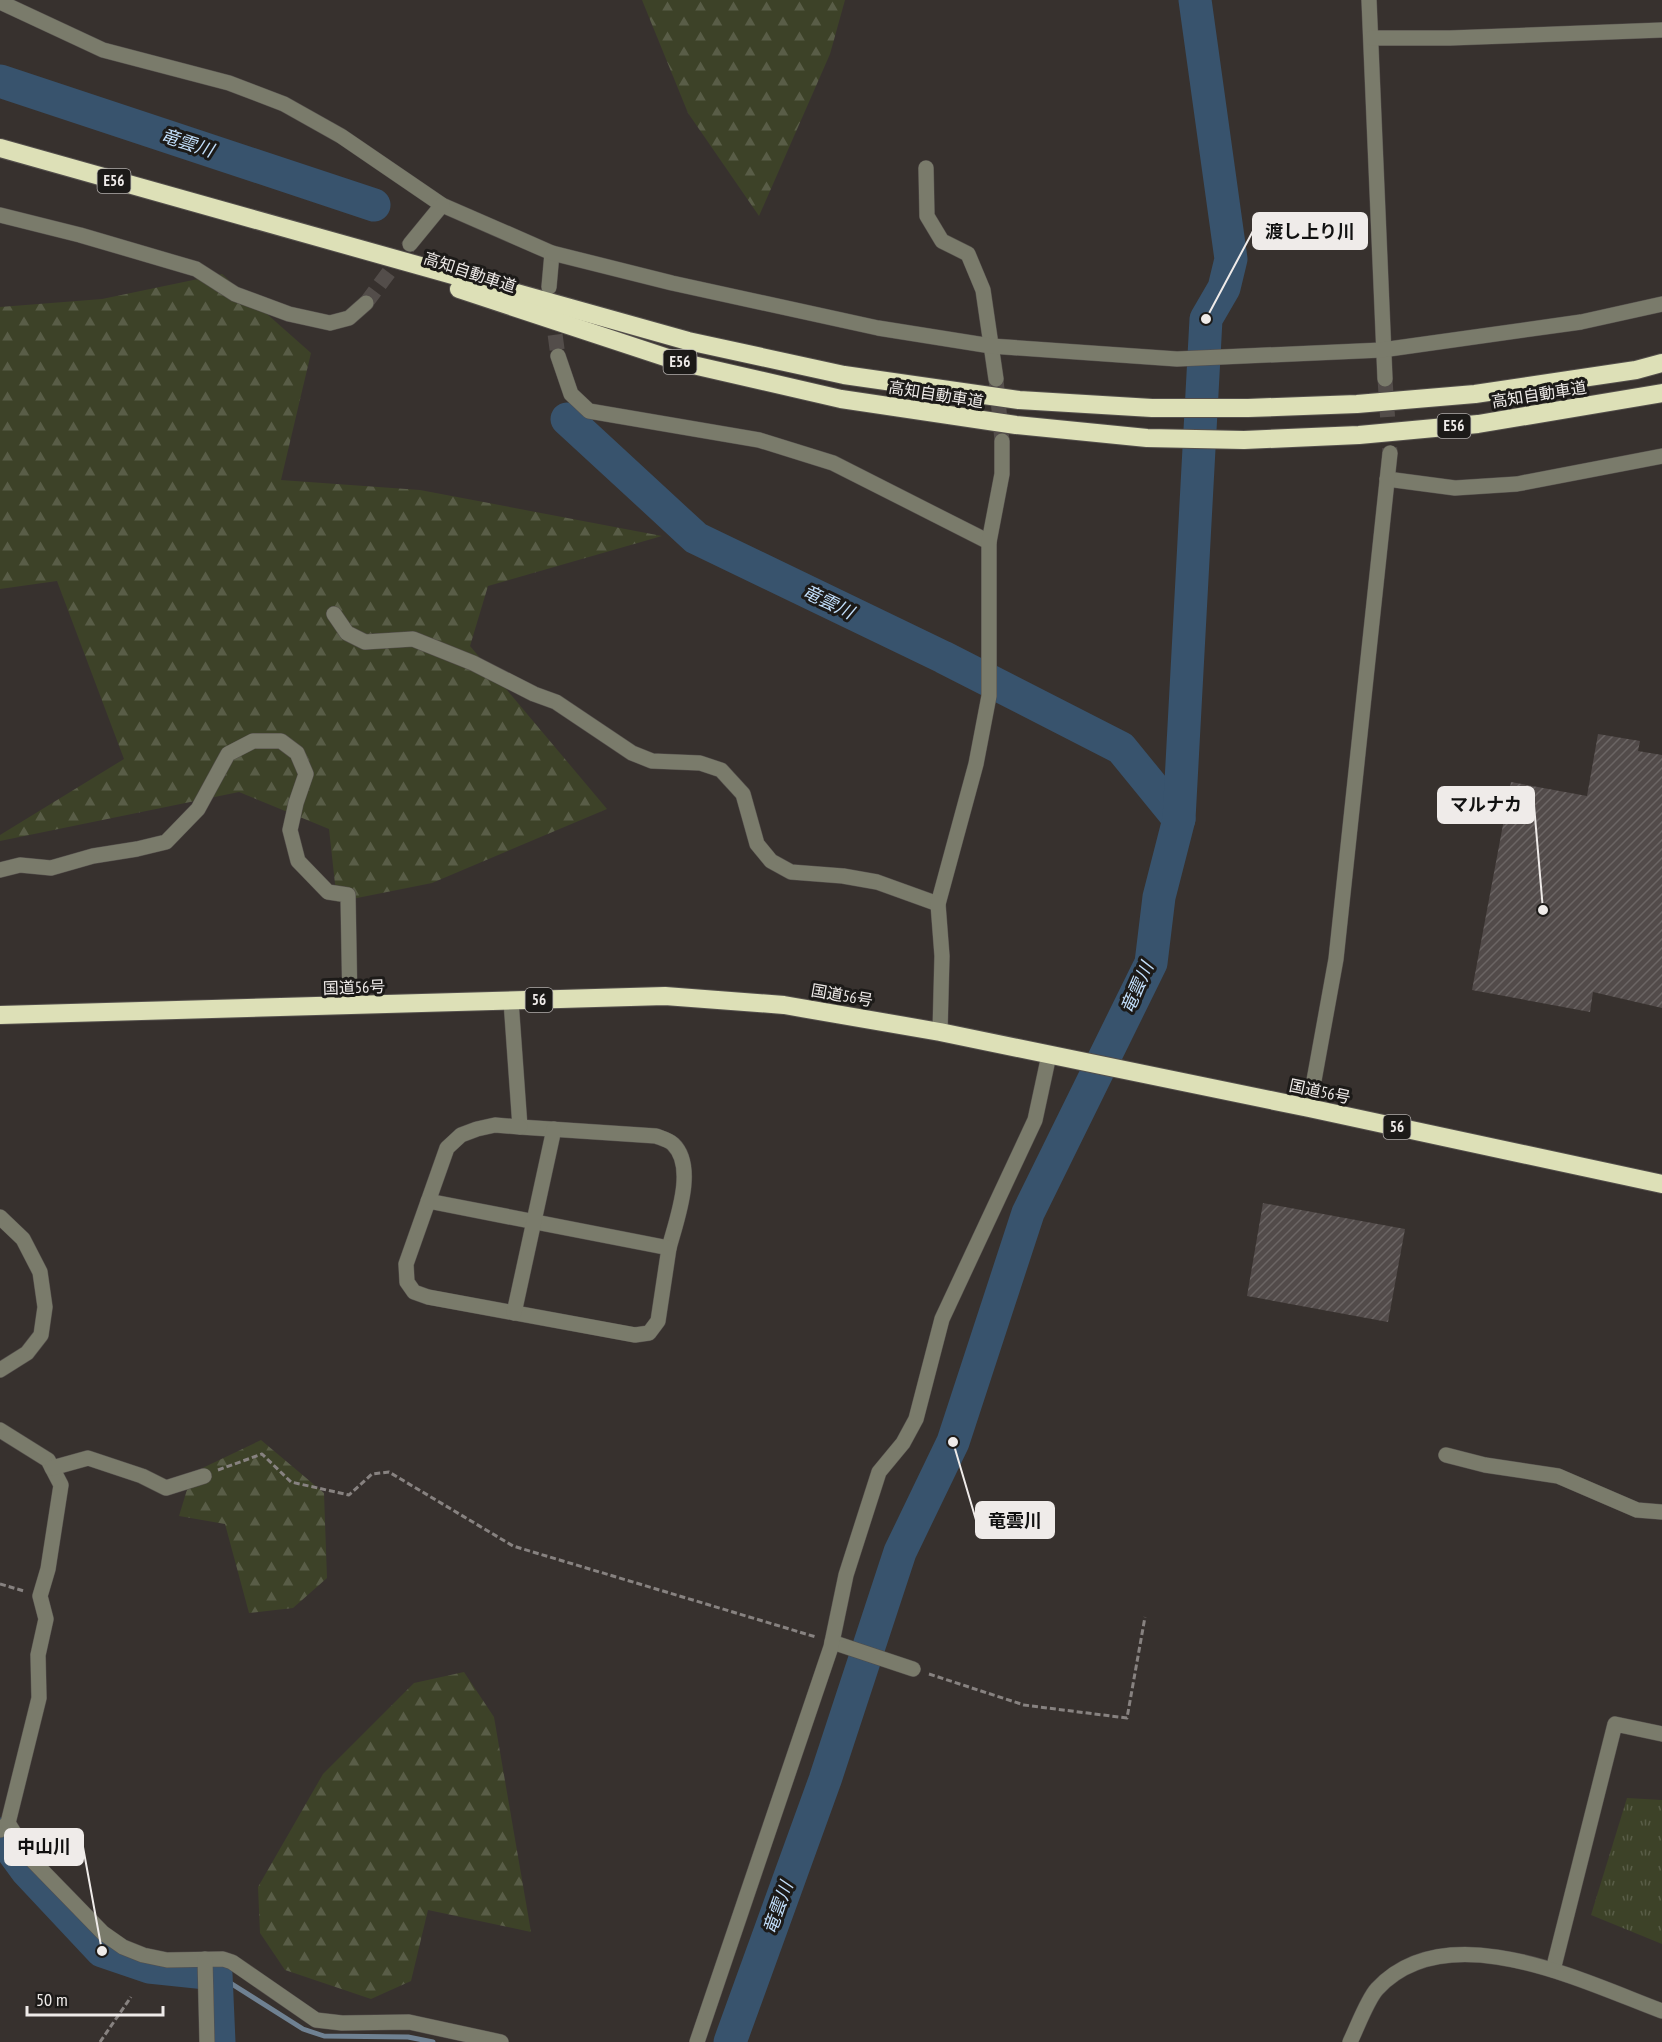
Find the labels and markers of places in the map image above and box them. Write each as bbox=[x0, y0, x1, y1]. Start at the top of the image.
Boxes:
callout: 渡し上り川 bbox=[1253, 213, 1367, 249]
callout: マルナカ bbox=[1438, 787, 1534, 823]
callout: 竜雲川 bbox=[976, 1502, 1054, 1538]
callout: 中山川 bbox=[5, 1829, 83, 1865]

